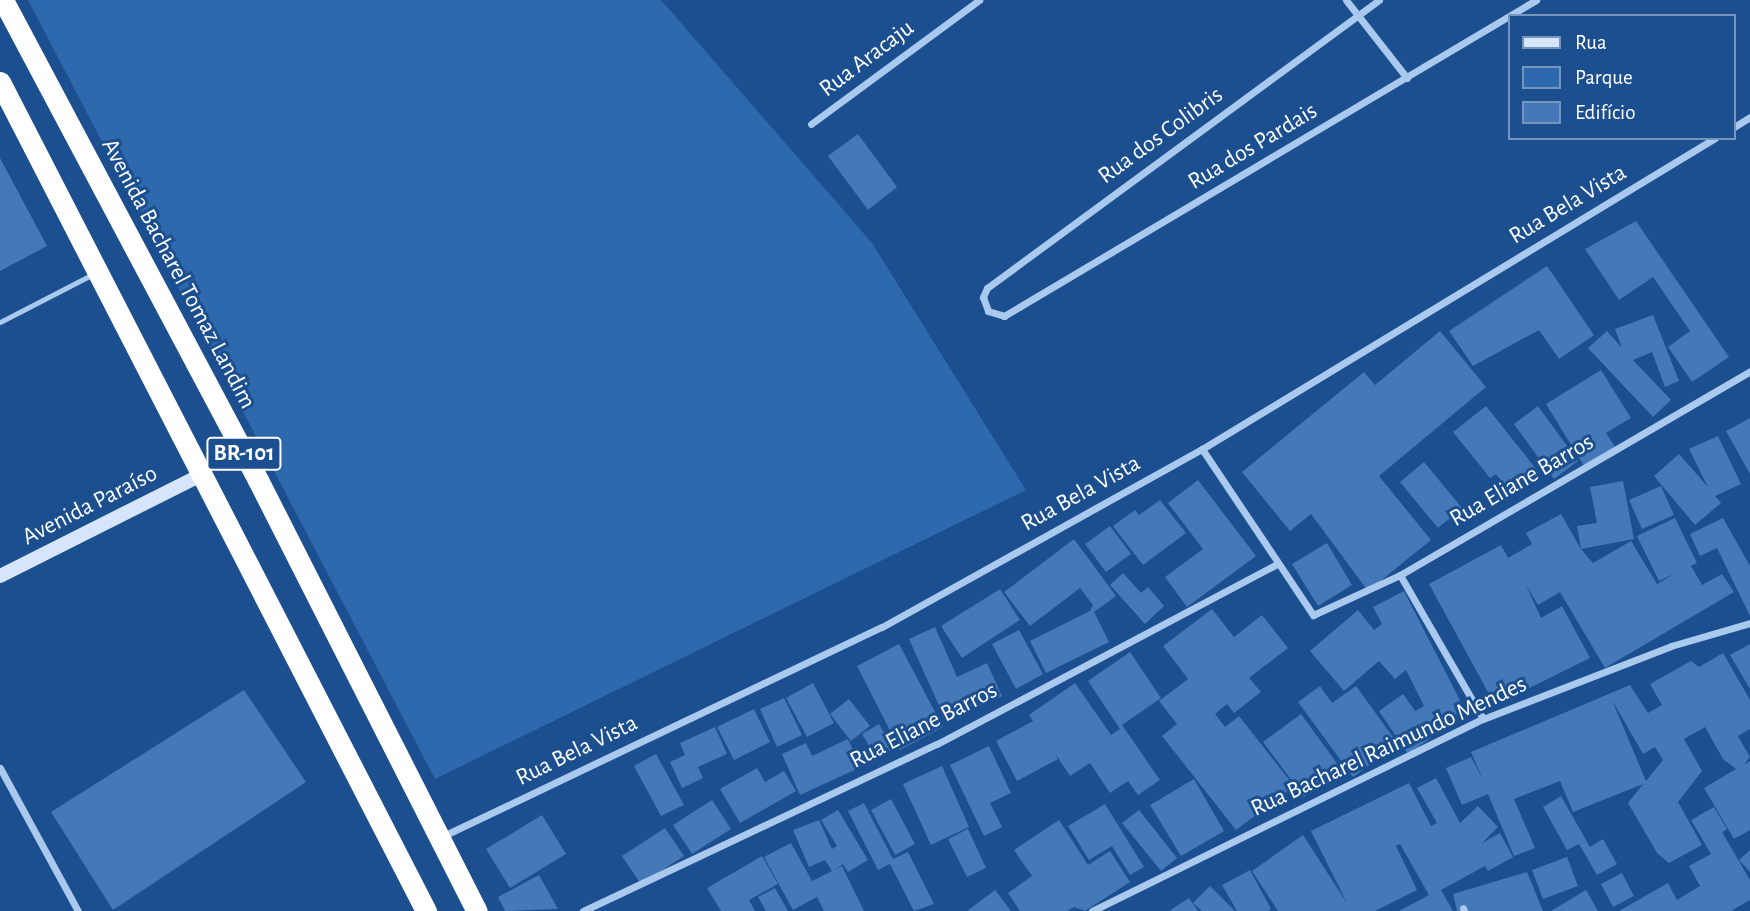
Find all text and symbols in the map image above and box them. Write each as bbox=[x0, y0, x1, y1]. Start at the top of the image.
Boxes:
street label: Rua Aracaju bbox=[814, 14, 920, 104]
legend bbox=[1508, 14, 1736, 140]
text: Rua bbox=[1575, 32, 1607, 53]
text: Parque bbox=[1575, 67, 1633, 88]
street label: Rua dos Colibris bbox=[1093, 81, 1229, 191]
street label: Rua dos Pardais bbox=[1183, 97, 1323, 197]
text: Edifício bbox=[1575, 102, 1635, 123]
street label: Avenida Bacharel Tomaz Landim bbox=[94, 134, 262, 414]
street label: Rua Bela Vista bbox=[1504, 159, 1632, 251]
street label: Rua Eliane Barros bbox=[1445, 428, 1599, 534]
road number: BR-101 bbox=[205, 435, 282, 474]
street label: Rua Bela Vista bbox=[1016, 449, 1146, 539]
street label: Avenida Paraíso bbox=[18, 460, 162, 552]
street label: Rua Bacharel Raimundo Mendes bbox=[1246, 670, 1532, 824]
street label: Rua Eliane Barros bbox=[845, 676, 1003, 776]
street label: Rua Bela Vista bbox=[511, 709, 643, 793]

